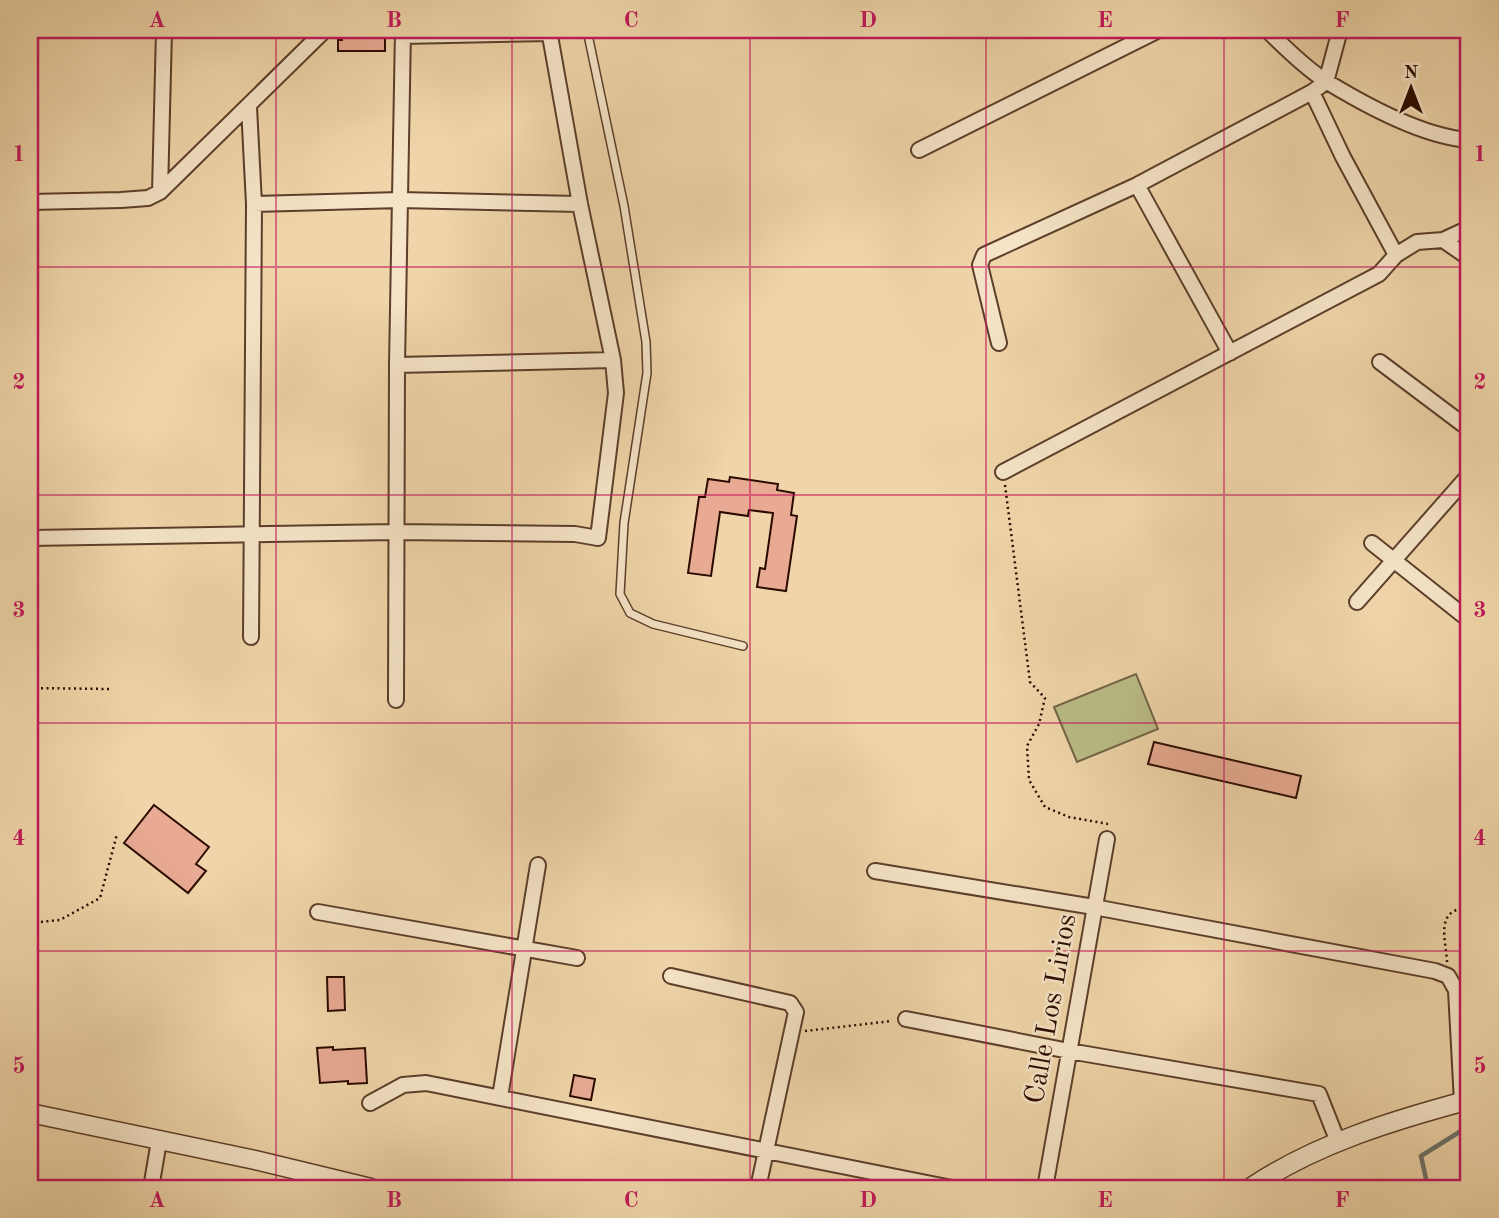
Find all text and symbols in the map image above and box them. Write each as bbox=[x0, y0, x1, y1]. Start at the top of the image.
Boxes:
text: A bbox=[148, 9, 166, 32]
text: B bbox=[386, 9, 402, 32]
text: C bbox=[623, 9, 639, 32]
text: D bbox=[859, 9, 877, 32]
text: E bbox=[1097, 9, 1113, 32]
text: F bbox=[1334, 9, 1350, 32]
north arrow bbox=[1376, 52, 1446, 122]
text: N bbox=[1404, 64, 1419, 83]
text: 1 bbox=[12, 143, 26, 166]
text: 1 bbox=[1473, 143, 1487, 166]
text: 2 bbox=[12, 371, 26, 394]
text: 2 bbox=[1473, 371, 1487, 394]
text: 3 bbox=[12, 599, 26, 622]
text: 3 bbox=[1473, 599, 1487, 622]
text: 4 bbox=[12, 827, 26, 850]
text: 4 bbox=[1473, 827, 1487, 850]
street label: Calle Los Lirios bbox=[1022, 912, 1082, 1106]
text: 5 bbox=[12, 1055, 26, 1078]
text: 5 bbox=[1473, 1055, 1487, 1078]
text: A bbox=[148, 1189, 166, 1212]
text: B bbox=[386, 1189, 402, 1212]
text: C bbox=[623, 1189, 639, 1212]
text: D bbox=[859, 1189, 877, 1212]
text: E bbox=[1097, 1189, 1113, 1212]
text: F bbox=[1334, 1189, 1350, 1212]

